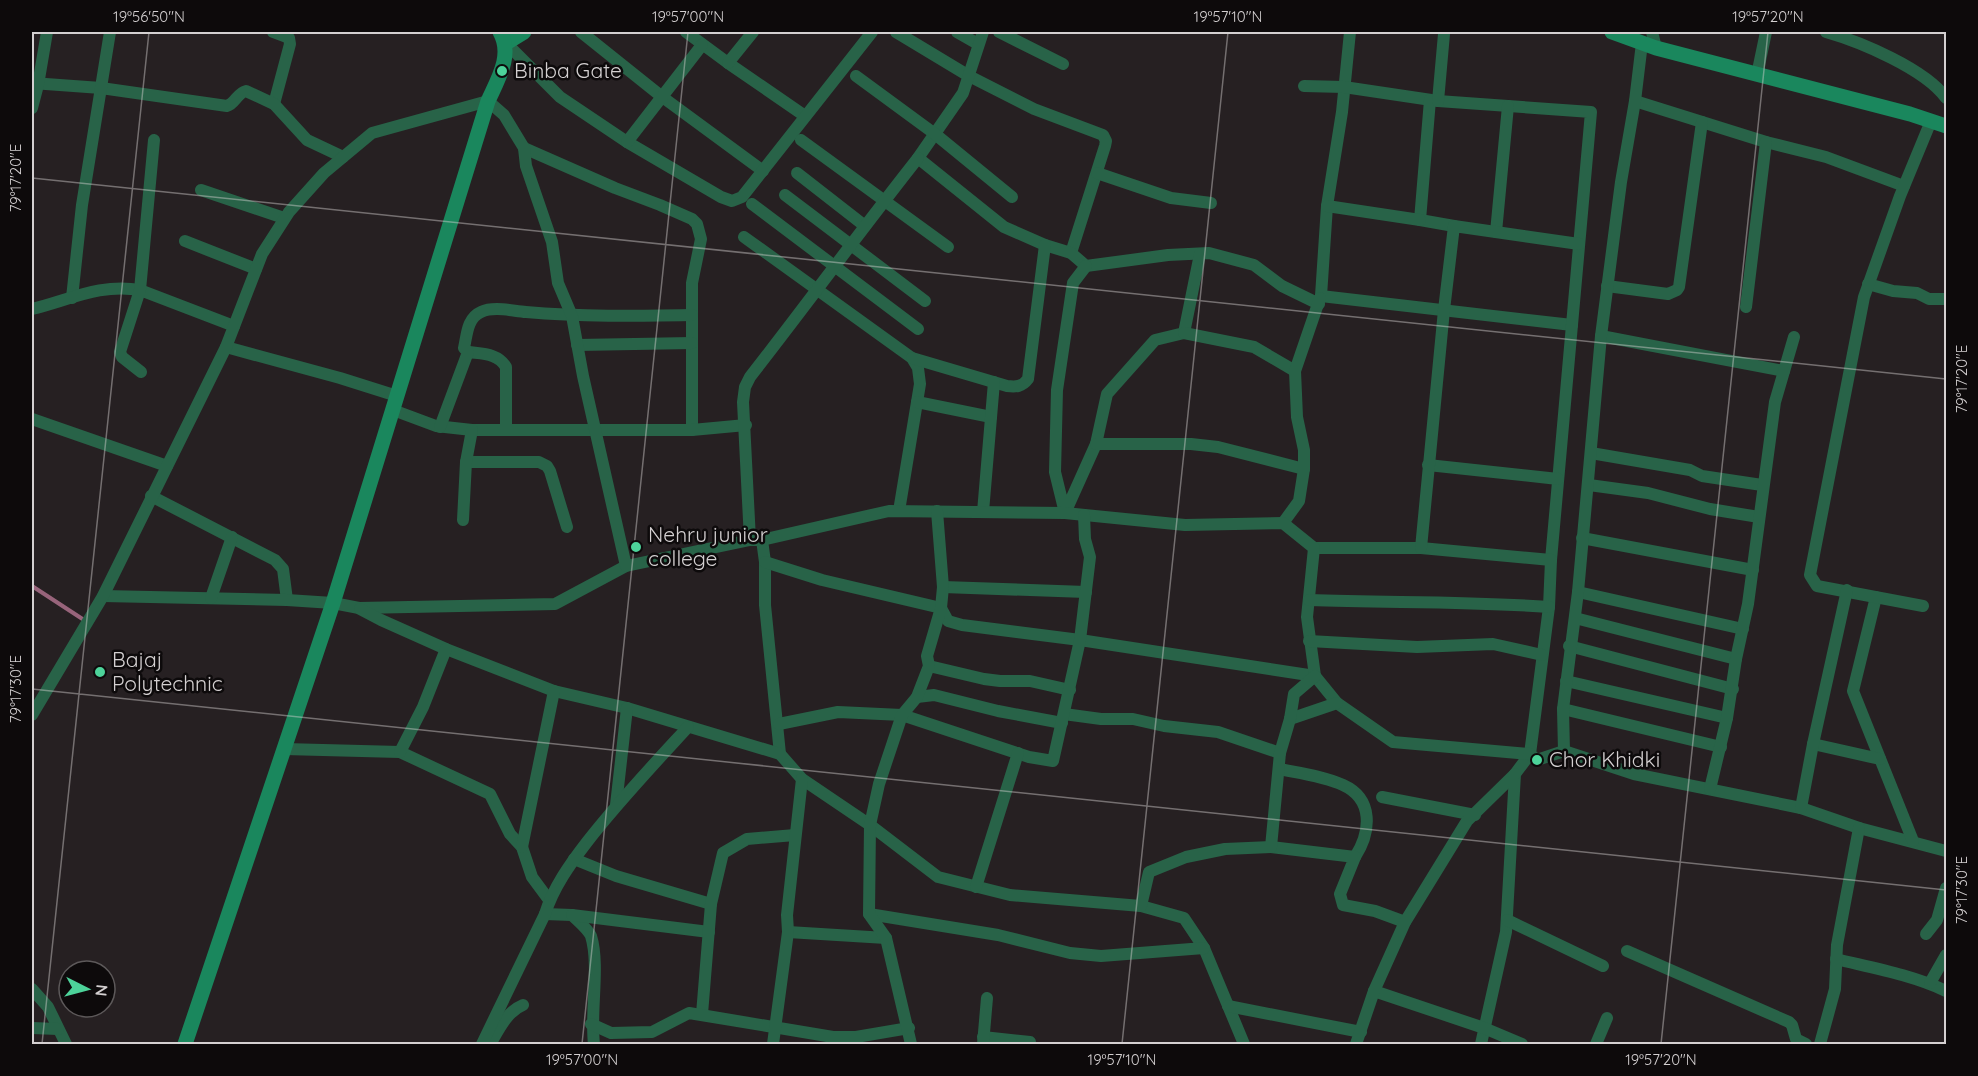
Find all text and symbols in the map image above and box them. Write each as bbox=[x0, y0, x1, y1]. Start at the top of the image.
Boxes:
text: 19°56'50"N bbox=[113, 7, 185, 26]
text: 19°57'00"N bbox=[652, 7, 724, 26]
text: 19°57'10"N bbox=[1194, 7, 1262, 26]
text: 19°57'20"N bbox=[1732, 7, 1804, 26]
place label: Binba Gate bbox=[514, 57, 622, 83]
marker: Binba Gate bbox=[495, 64, 509, 78]
text: 79°17'20"E bbox=[6, 144, 25, 212]
text: 79°17'20"E bbox=[1952, 345, 1971, 413]
place label: Nehru junior college bbox=[648, 521, 768, 571]
marker: Nehru junior college bbox=[629, 540, 643, 554]
place label: Bajaj Polytechnic bbox=[112, 646, 223, 696]
text: 79°17'30"E bbox=[6, 655, 25, 723]
marker: Bajaj Polytechnic bbox=[93, 665, 107, 679]
place label: Chor Khidki bbox=[1549, 746, 1660, 772]
marker: Chor Khidki bbox=[1530, 753, 1544, 767]
text: 79°17'30"E bbox=[1952, 856, 1971, 924]
north arrow bbox=[57, 959, 117, 1019]
text: N bbox=[91, 984, 112, 997]
text: 19°57'00"N bbox=[546, 1050, 618, 1069]
text: 19°57'10"N bbox=[1088, 1050, 1156, 1069]
text: 19°57'20"N bbox=[1625, 1050, 1697, 1069]

